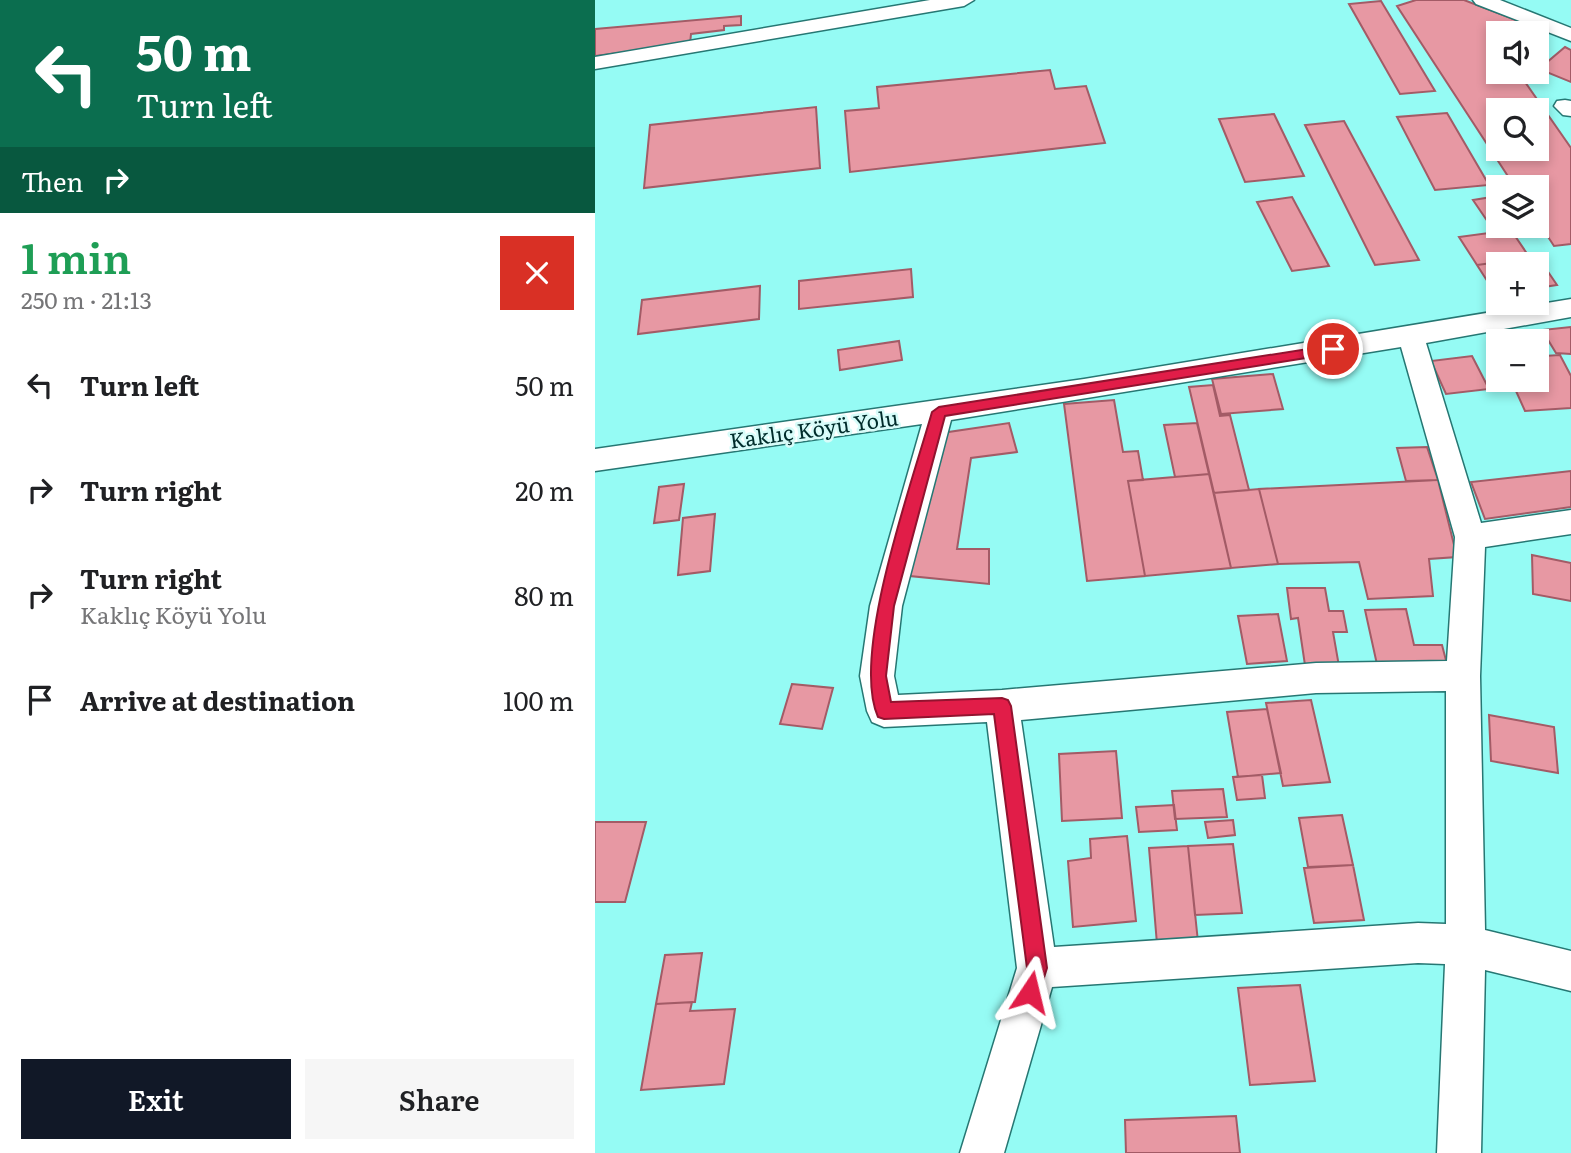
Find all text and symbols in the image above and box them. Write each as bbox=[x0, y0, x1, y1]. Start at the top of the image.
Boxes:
text: 50 m bbox=[136, 13, 252, 86]
map controls bbox=[1486, 21, 1549, 392]
button: sound bbox=[1486, 21, 1549, 84]
icon: left bbox=[21, 28, 112, 119]
text: Turn left bbox=[136, 80, 273, 128]
button: search bbox=[1486, 98, 1549, 161]
text: Then bbox=[21, 161, 83, 200]
icon: right bbox=[97, 161, 135, 199]
button: layers bbox=[1486, 175, 1549, 238]
text: 1 min bbox=[21, 225, 131, 287]
button: close bbox=[500, 236, 574, 310]
button: + bbox=[1486, 252, 1549, 315]
text: 250 m · 21:13 bbox=[21, 282, 152, 316]
pin bbox=[1303, 319, 1363, 379]
button: − bbox=[1486, 329, 1549, 392]
icon: arrive bbox=[1314, 330, 1352, 368]
text: Turn left bbox=[80, 365, 199, 404]
text: 50 m bbox=[515, 365, 574, 404]
icon: left bbox=[21, 366, 59, 404]
street label: Kaklıç Köyü Yolu bbox=[727, 400, 900, 455]
text: Turn right bbox=[80, 470, 222, 509]
text: 20 m bbox=[515, 470, 574, 509]
icon: right bbox=[21, 471, 59, 509]
text: Turn right bbox=[80, 558, 222, 597]
text: 80 m bbox=[514, 575, 574, 614]
icon: right bbox=[21, 576, 59, 614]
text: Kaklıç Köyü Yolu bbox=[80, 597, 267, 631]
text: Arrive at destination bbox=[80, 680, 355, 719]
text: 100 m bbox=[503, 680, 574, 719]
icon: arrive bbox=[21, 681, 59, 719]
position arrow bbox=[993, 955, 1067, 1029]
button: Exit bbox=[21, 1059, 291, 1139]
button: Share bbox=[305, 1059, 574, 1139]

